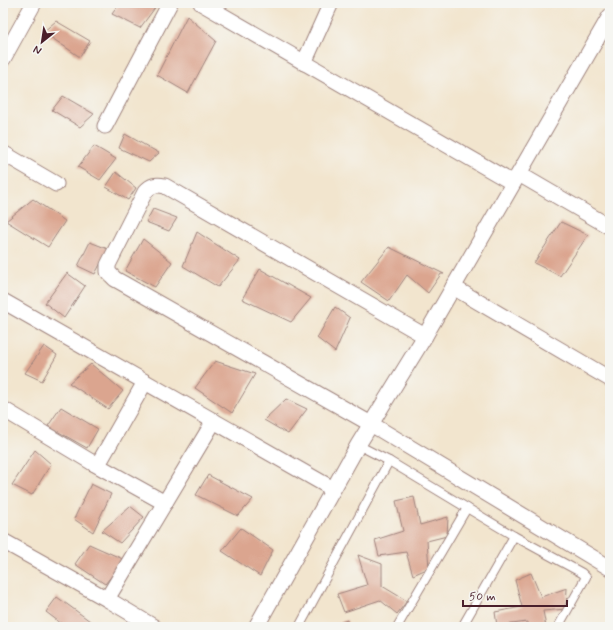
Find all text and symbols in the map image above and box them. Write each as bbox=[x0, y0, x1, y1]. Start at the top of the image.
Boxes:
north arrow bbox=[22, 22, 62, 62]
text: N bbox=[31, 42, 44, 58]
scale bar bbox=[463, 582, 567, 608]
text: 50 m bbox=[469, 589, 496, 605]

